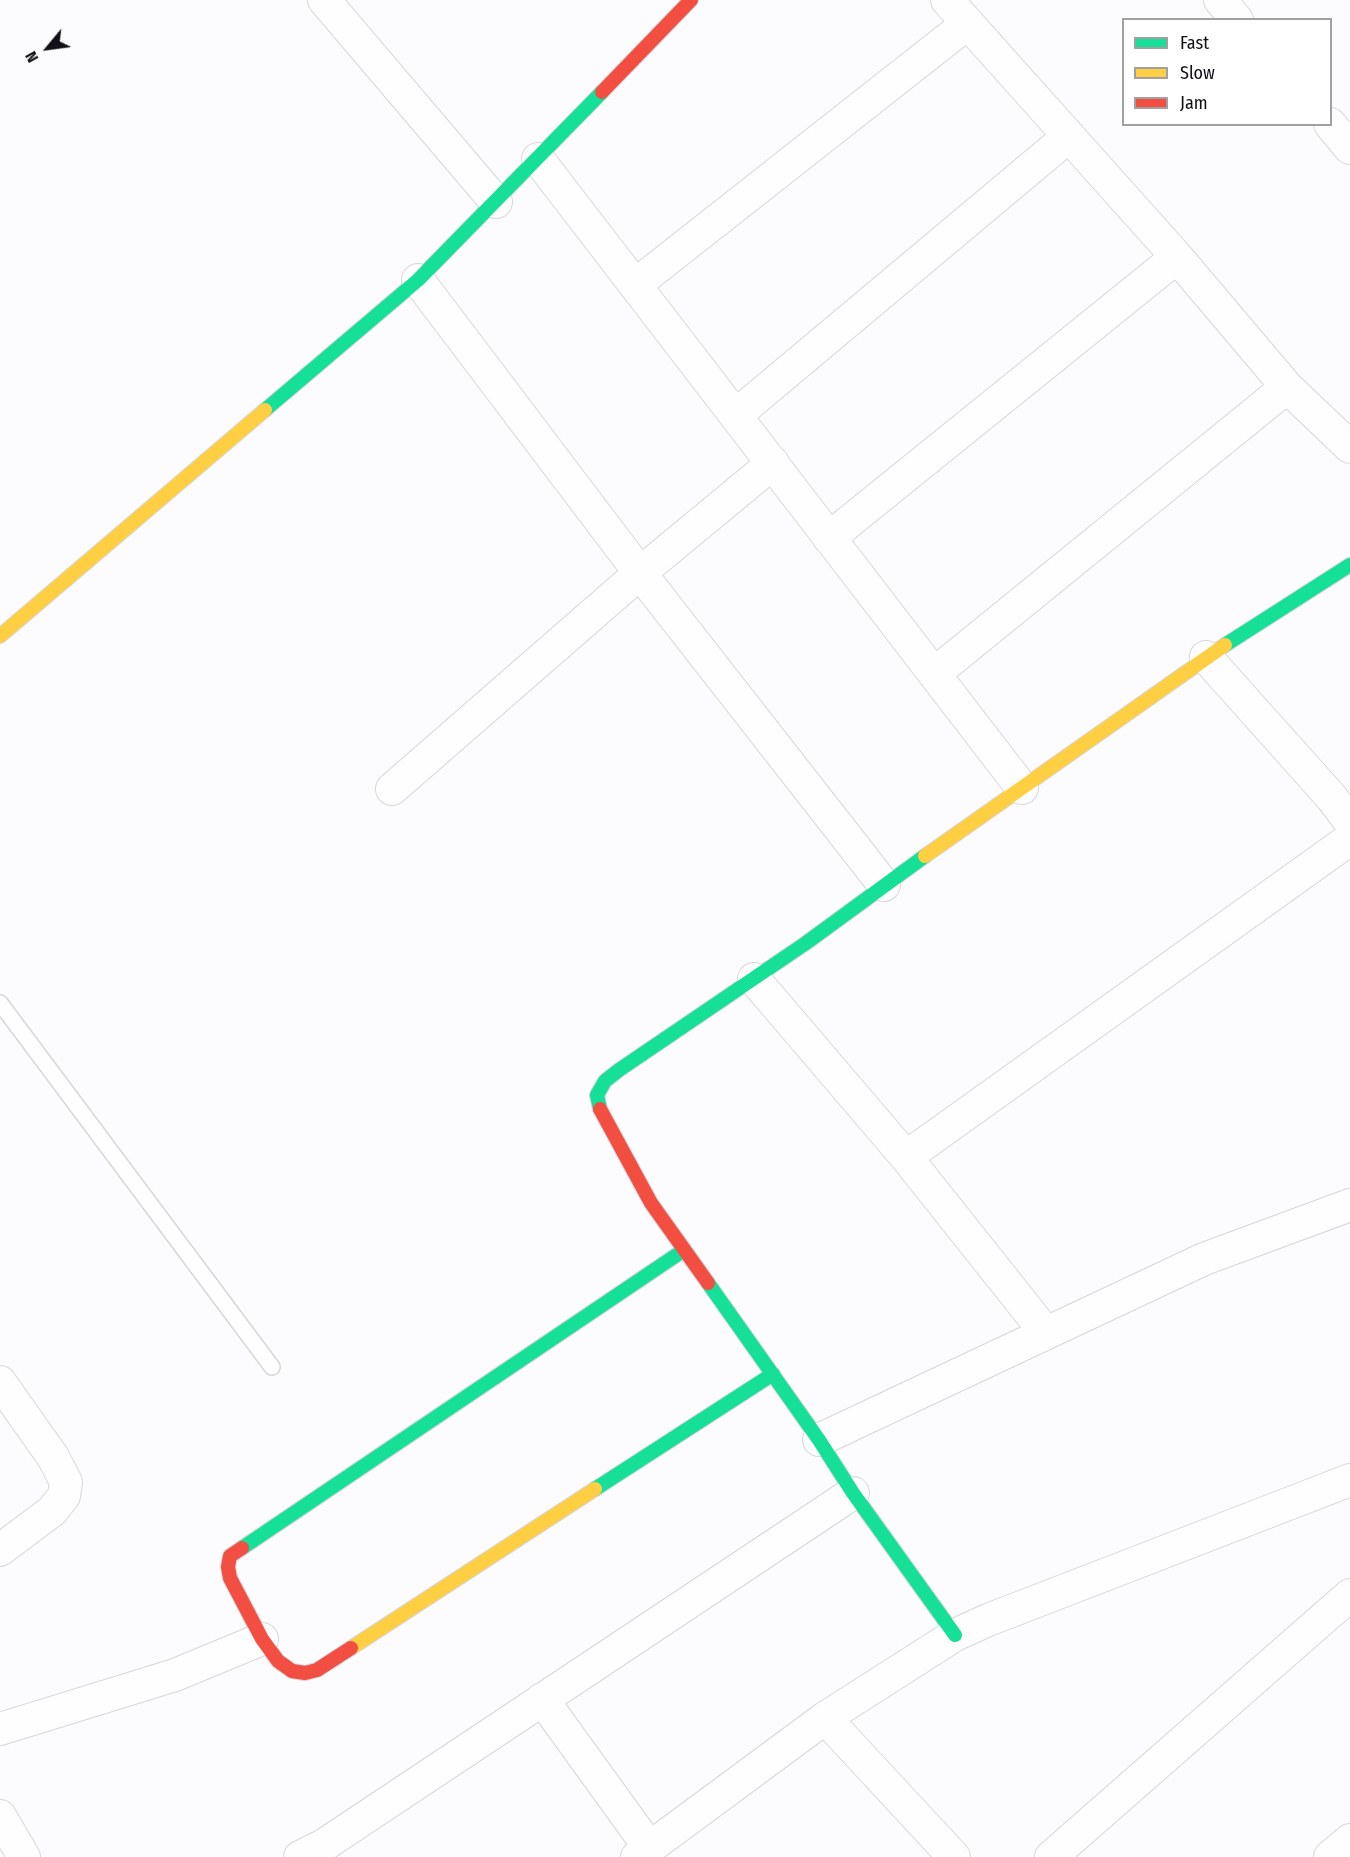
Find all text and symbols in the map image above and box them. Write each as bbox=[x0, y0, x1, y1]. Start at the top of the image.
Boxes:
north arrow bbox=[18, 18, 78, 78]
legend bbox=[1122, 18, 1332, 126]
text: Fast bbox=[1180, 32, 1209, 54]
text: N bbox=[21, 48, 42, 66]
text: Slow bbox=[1180, 62, 1215, 84]
text: Jam bbox=[1180, 92, 1208, 114]

